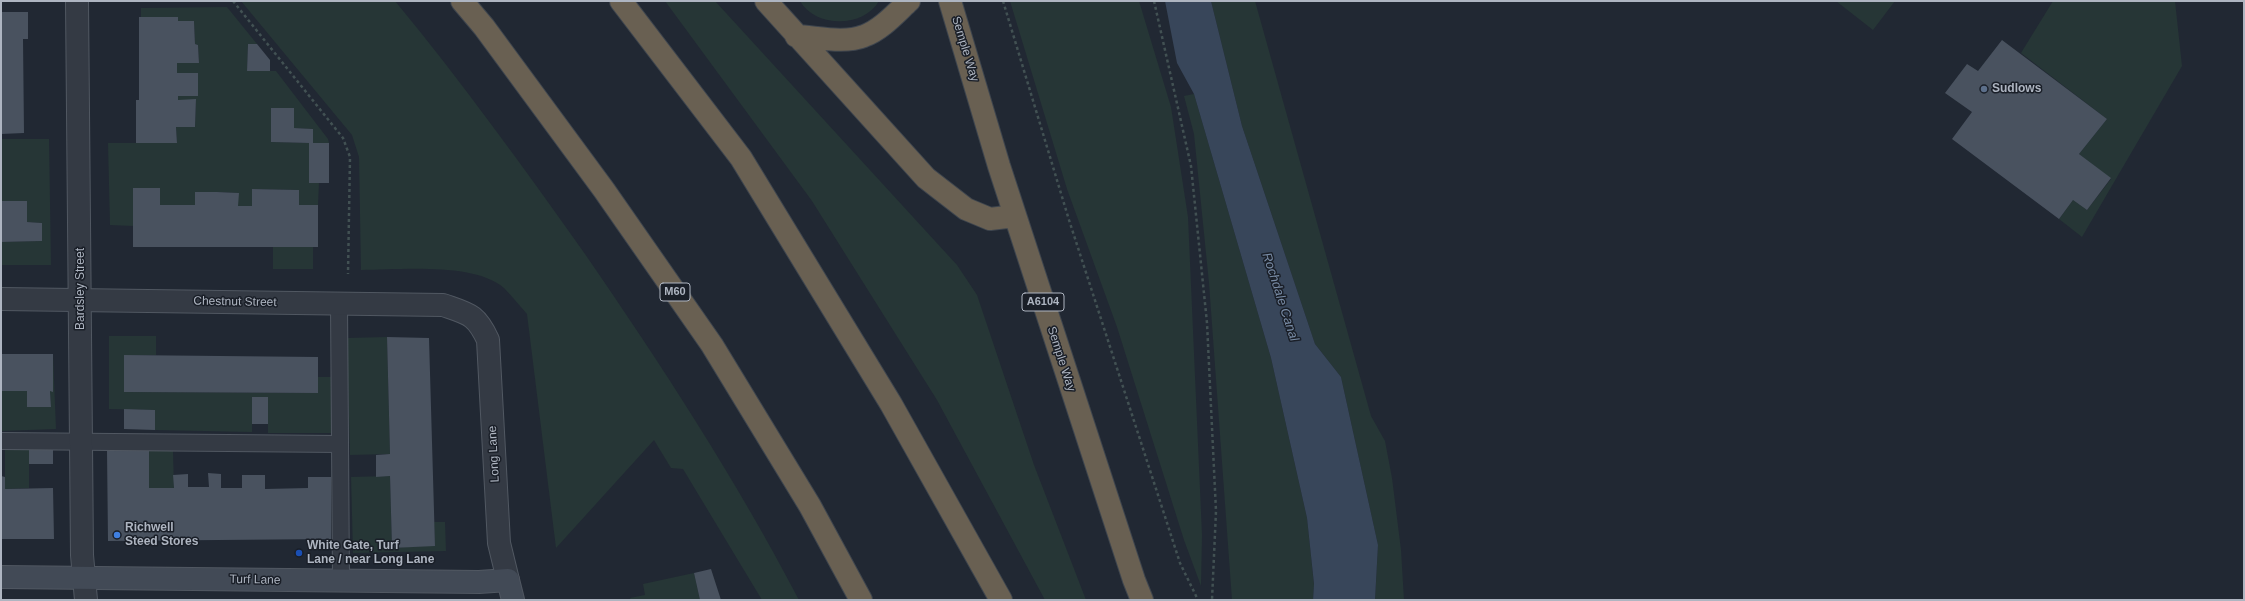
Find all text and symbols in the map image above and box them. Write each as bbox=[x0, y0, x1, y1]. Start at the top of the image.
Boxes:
street label: Semple Way bbox=[948, 15, 982, 83]
place label: Sudlows bbox=[1992, 82, 2041, 96]
marker: Sudlows bbox=[1979, 84, 1989, 94]
street label: Bardsley Street bbox=[74, 248, 88, 330]
water label: Rochdale Canal bbox=[1258, 251, 1302, 343]
road number: M60 bbox=[660, 283, 690, 301]
road number: A6104 bbox=[1022, 293, 1064, 311]
street label: Chestnut Street bbox=[193, 294, 277, 310]
street label: Semple Way bbox=[1044, 325, 1078, 393]
street label: Long Lane bbox=[485, 425, 503, 483]
place label: Richwell Steed Stores bbox=[125, 521, 198, 549]
marker: Richwell Steed Stores bbox=[112, 530, 122, 540]
place label: White Gate, Turf Lane / near Long Lane bbox=[307, 539, 434, 567]
marker: White Gate, Turf Lane / near Long Lane bbox=[294, 548, 304, 558]
street label: Turf Lane bbox=[229, 572, 281, 588]

